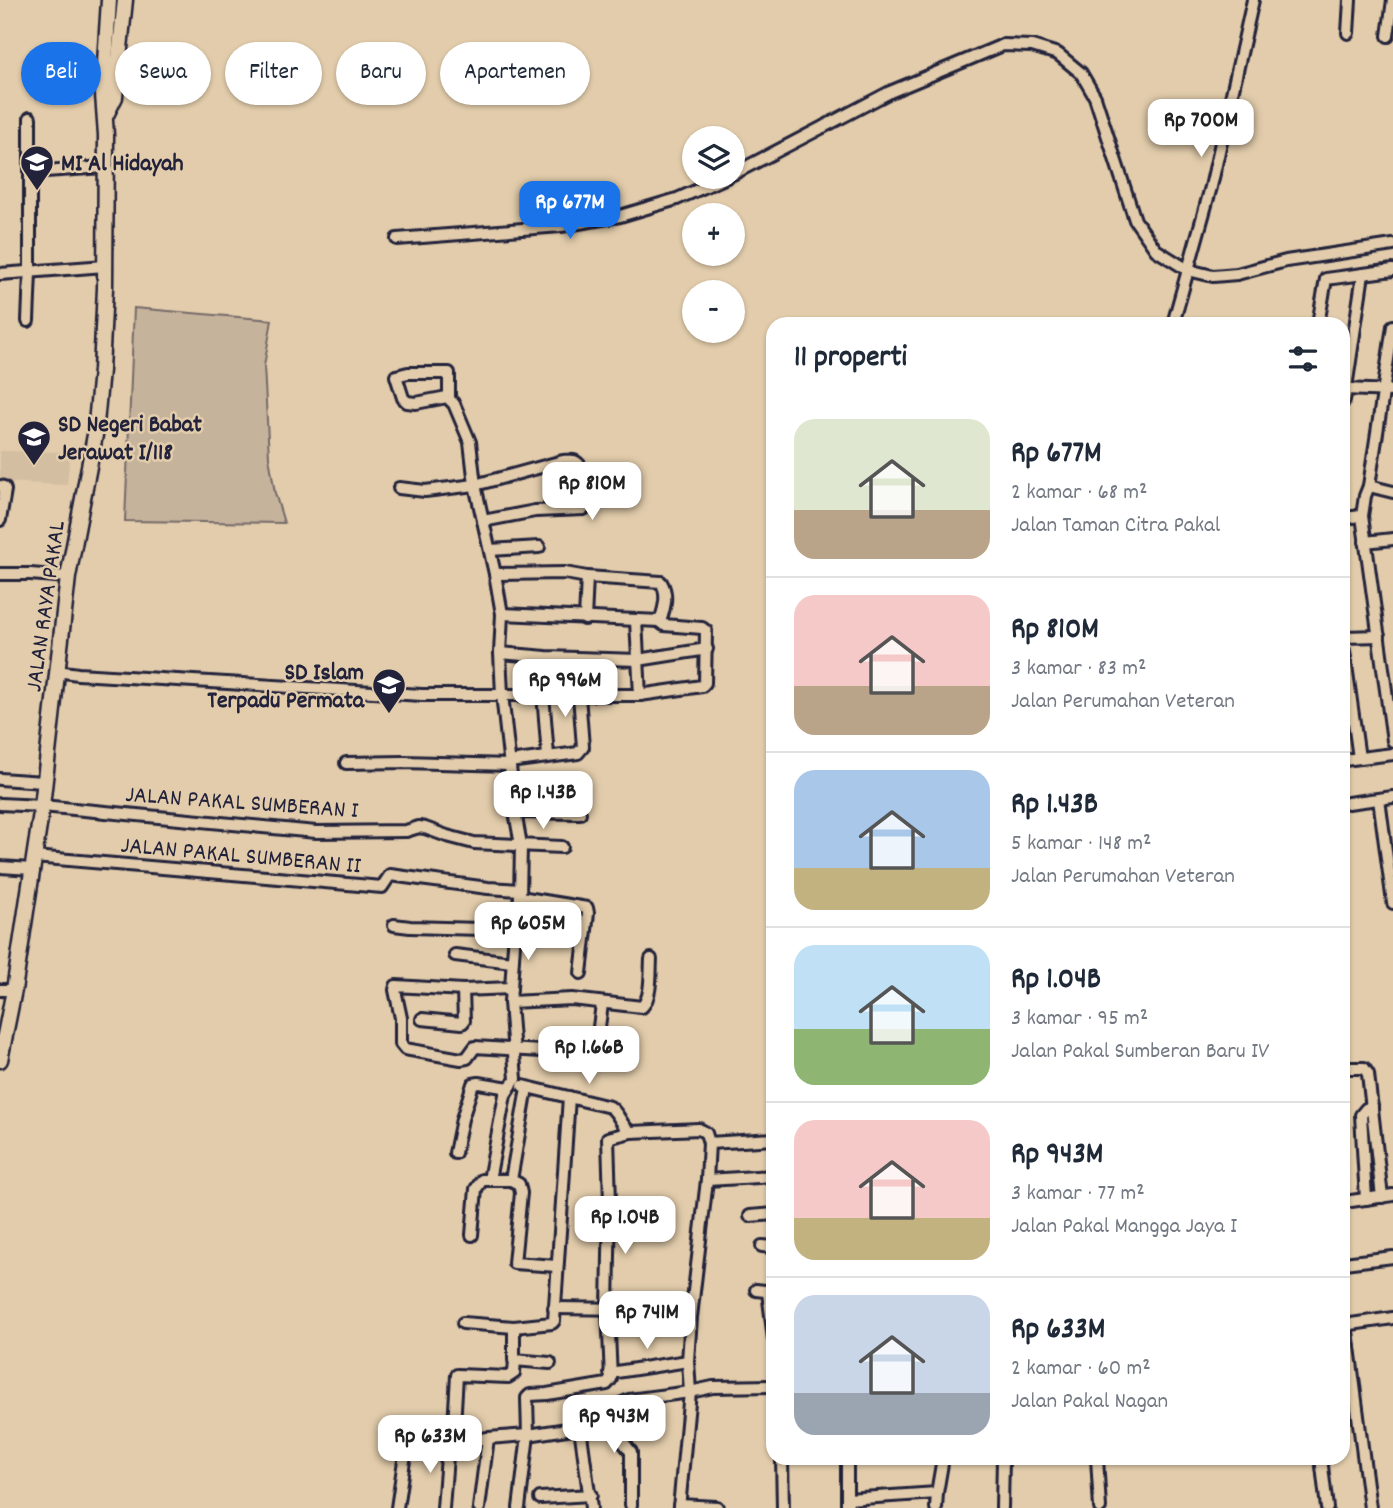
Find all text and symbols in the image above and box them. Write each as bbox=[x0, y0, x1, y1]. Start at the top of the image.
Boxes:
chip: Beli bbox=[21, 42, 101, 105]
chip: Sewa bbox=[115, 42, 211, 105]
chip: Filter bbox=[225, 42, 322, 105]
chip: Baru bbox=[336, 42, 426, 105]
chip: Apartemen bbox=[440, 42, 590, 105]
pin: Rp 700M bbox=[1136, 100, 1266, 159]
text: Rp 700M bbox=[1164, 105, 1238, 138]
map controls bbox=[682, 126, 745, 343]
button: layers bbox=[682, 126, 745, 189]
school or university icon: MI Al Hidayah bbox=[18, 143, 56, 192]
place label: MI Al Hidayah bbox=[61, 148, 183, 182]
pin: Rp 677M bbox=[505, 182, 635, 241]
text: Rp 677M bbox=[535, 187, 605, 220]
button: + bbox=[682, 203, 745, 266]
button: − bbox=[682, 280, 745, 343]
text: 11 properti bbox=[794, 338, 907, 381]
icon: filters bbox=[1284, 340, 1322, 378]
place label: SD Negeri Babat Jerawat I/118 bbox=[58, 409, 202, 471]
school or university icon: SD Negeri Babat Jerawat I/118 bbox=[15, 418, 53, 467]
text: Rp 677M bbox=[1011, 434, 1102, 477]
icon: home bbox=[850, 447, 934, 531]
pin: Rp 810M bbox=[527, 462, 657, 522]
text: Rp 810M bbox=[558, 468, 626, 501]
text: 2 kamar · 68 m² bbox=[1011, 477, 1147, 510]
text: Jalan Taman Citra Pakal bbox=[1011, 510, 1220, 543]
street label: JALAN RAYA PAKAL bbox=[18, 519, 76, 694]
text: Rp 810M bbox=[1011, 610, 1099, 653]
icon: home bbox=[850, 623, 934, 707]
text: 3 kamar · 83 m² bbox=[1011, 653, 1147, 686]
place label: SD Islam Terpadu Permata bbox=[207, 657, 365, 719]
pin: Rp 996M bbox=[500, 660, 630, 719]
text: Rp 996M bbox=[529, 665, 601, 698]
school or university icon: SD Islam Terpadu Permata bbox=[370, 666, 408, 715]
text: Jalan Perumahan Veteran bbox=[1011, 686, 1235, 719]
pin: Rp 1.43B bbox=[471, 772, 615, 831]
text: Rp 1.43B bbox=[510, 777, 576, 810]
street label: JALAN PAKAL SUMBERAN I bbox=[124, 779, 360, 829]
text: Rp 1.43B bbox=[1011, 785, 1098, 828]
icon: home bbox=[850, 798, 934, 882]
text: 5 kamar · 148 m² bbox=[1011, 828, 1151, 861]
street label: JALAN PAKAL SUMBERAN II bbox=[119, 830, 363, 884]
text: Jalan Perumahan Veteran bbox=[1011, 861, 1235, 894]
pin: Rp 605M bbox=[463, 902, 593, 962]
text: Rp 605M bbox=[490, 908, 566, 941]
text: Rp 1.04B bbox=[1011, 960, 1101, 1003]
icon: home bbox=[850, 973, 934, 1057]
text: 3 kamar · 95 m² bbox=[1011, 1003, 1148, 1036]
pin: Rp 1.66B bbox=[517, 1026, 661, 1086]
text: Rp 1.66B bbox=[554, 1032, 624, 1065]
text: Jalan Pakal Sumberan Baru IV bbox=[1011, 1036, 1269, 1069]
text: Rp 943M bbox=[1011, 1135, 1103, 1178]
icon: home bbox=[850, 1148, 934, 1232]
text: 3 kamar · 77 m² bbox=[1011, 1178, 1145, 1211]
pin: Rp 1.04B bbox=[553, 1196, 697, 1256]
text: Rp 1.04B bbox=[591, 1202, 659, 1235]
text: Jalan Pakal Mangga Jaya I bbox=[1011, 1211, 1237, 1244]
pin: Rp 741M bbox=[582, 1292, 712, 1351]
text: Rp 741M bbox=[615, 1297, 679, 1330]
text: Rp 633M bbox=[1011, 1310, 1105, 1353]
icon: home bbox=[850, 1323, 934, 1407]
text: 2 kamar · 60 m² bbox=[1011, 1353, 1151, 1386]
text: Jalan Pakal Nagan bbox=[1011, 1386, 1168, 1419]
pin: Rp 943M bbox=[549, 1396, 679, 1455]
text: Rp 943M bbox=[579, 1401, 649, 1434]
pin: Rp 633M bbox=[365, 1416, 495, 1475]
text: Rp 633M bbox=[394, 1421, 466, 1454]

